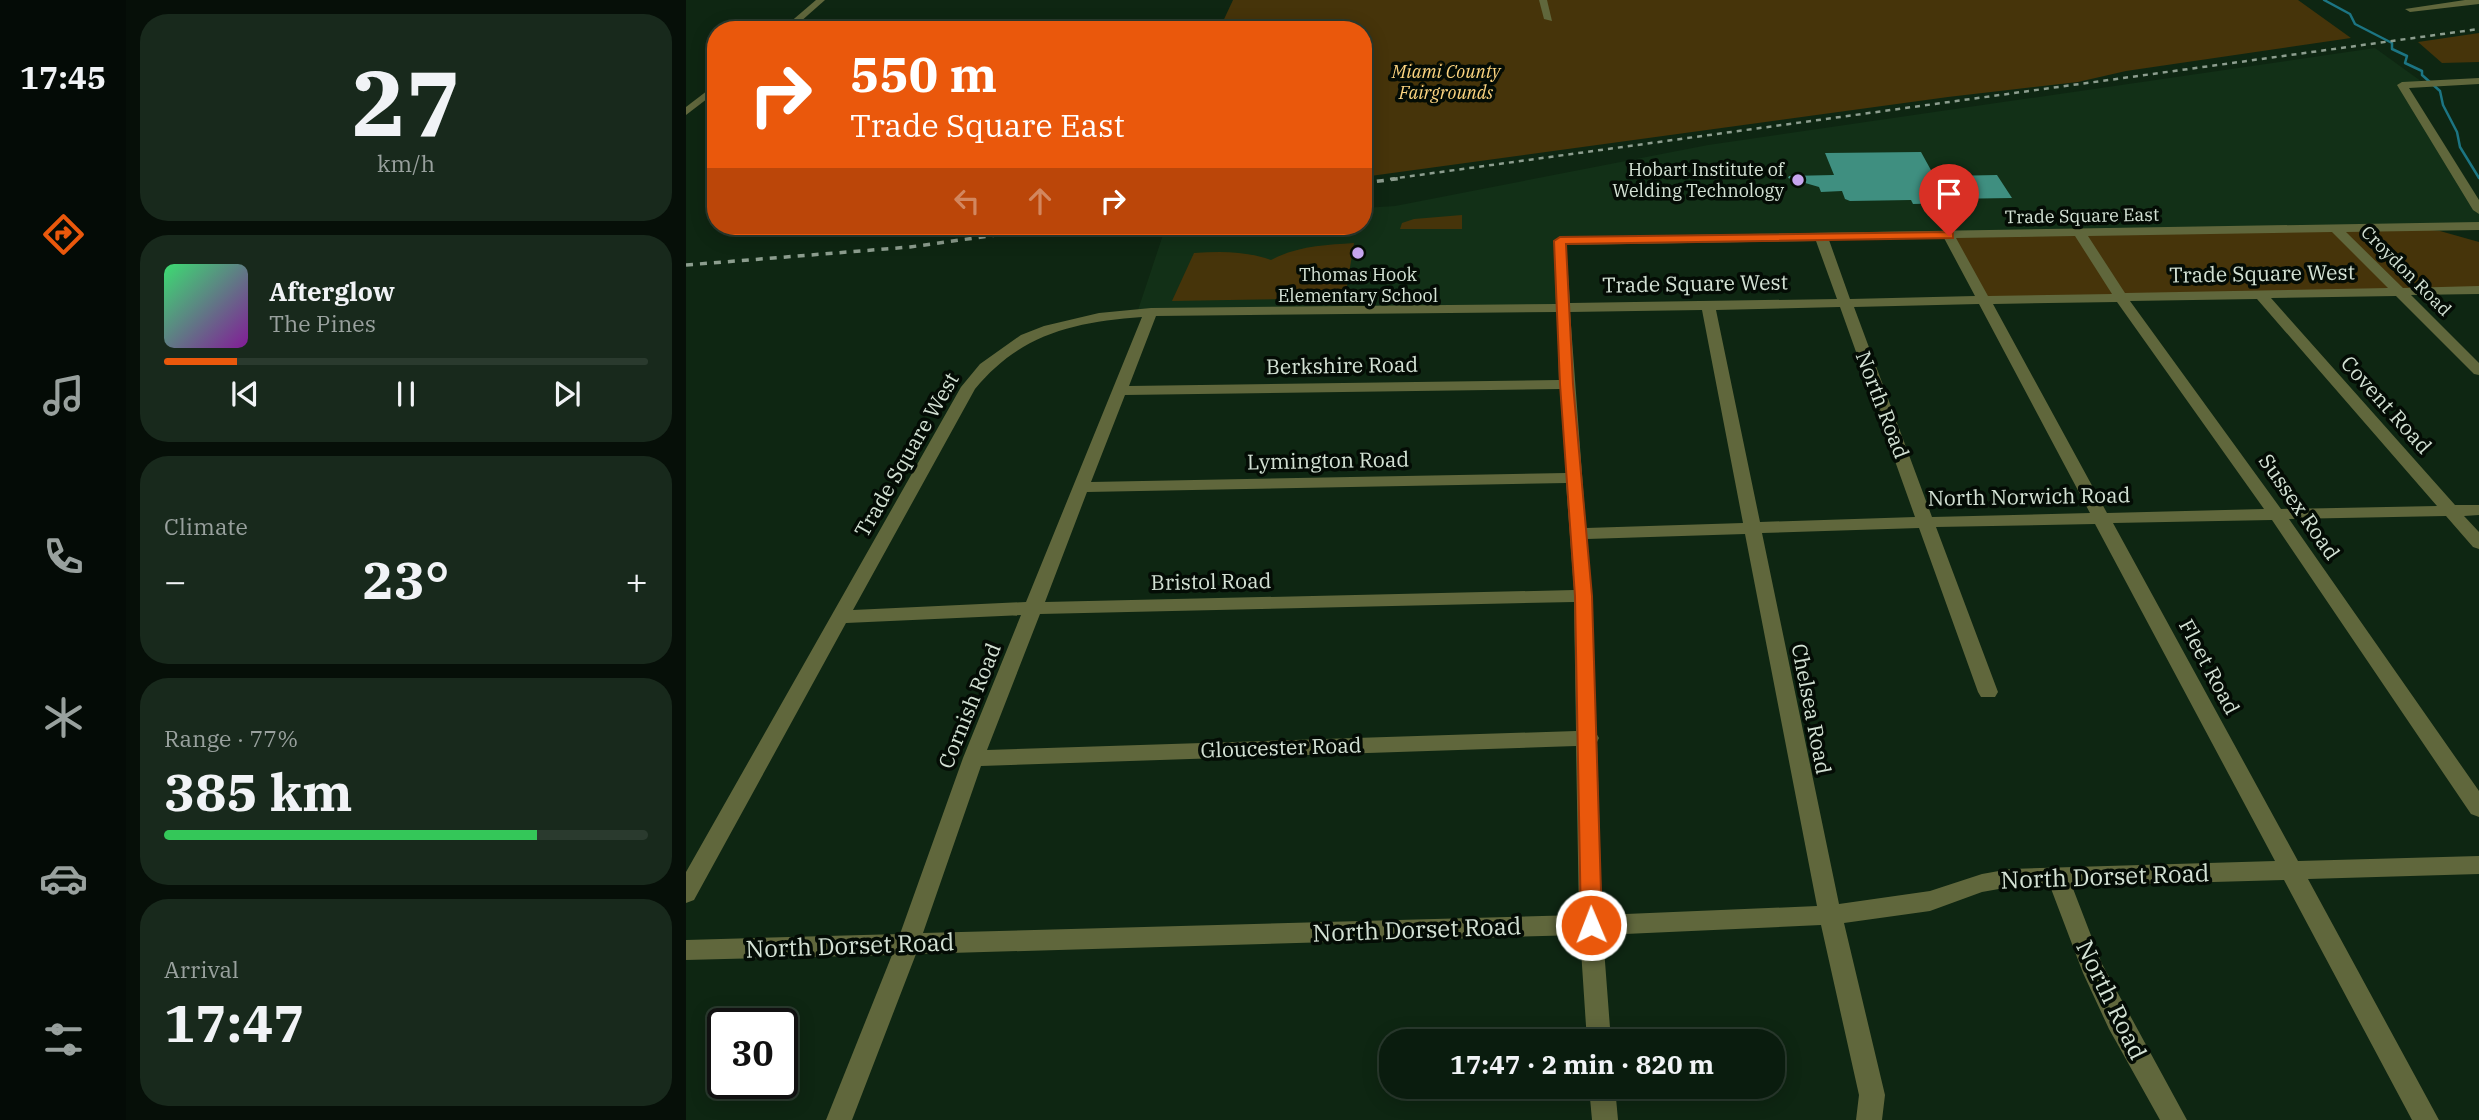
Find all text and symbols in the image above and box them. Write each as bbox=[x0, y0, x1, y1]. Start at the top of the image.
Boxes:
text: 550 m bbox=[850, 42, 997, 105]
text: 27 bbox=[351, 43, 461, 161]
icon: right bbox=[735, 49, 826, 140]
text: 17:45 bbox=[20, 56, 106, 98]
park label: Miami County Fairgrounds bbox=[1391, 60, 1502, 104]
text: Trade Square East bbox=[850, 104, 1125, 146]
text: km/h bbox=[377, 148, 435, 178]
place label: Hobart Institute of Welding Technology bbox=[1612, 158, 1786, 202]
pin bbox=[1919, 164, 1979, 236]
marker: Hobart Institute of Welding Technology bbox=[1790, 172, 1806, 188]
icon: arrive bbox=[1930, 175, 1968, 213]
icon: left bbox=[948, 182, 986, 220]
icon: ahead bbox=[1021, 182, 1059, 220]
icon: right bbox=[1094, 182, 1132, 220]
street label: Trade Square East bbox=[2005, 203, 2159, 228]
icon: directions bbox=[39, 210, 88, 259]
street label: Croydon Road bbox=[2356, 221, 2456, 321]
marker: Thomas Hook Elementary School bbox=[1350, 245, 1366, 261]
street label: Trade Square West bbox=[2169, 257, 2355, 289]
place label: Thomas Hook Elementary School bbox=[1278, 263, 1438, 307]
street label: Trade Square West bbox=[1602, 267, 1788, 299]
text: Afterglow bbox=[269, 274, 395, 308]
text: The Pines bbox=[269, 308, 376, 338]
street label: North Road bbox=[1850, 347, 1916, 463]
street label: Covent Road bbox=[2335, 349, 2438, 460]
street label: Berkshire Road bbox=[1266, 350, 1419, 380]
street label: Trade Square West bbox=[848, 367, 965, 542]
icon: music bbox=[39, 371, 88, 420]
icon: previous bbox=[226, 375, 264, 413]
icon: pause bbox=[387, 375, 425, 413]
icon: next bbox=[548, 375, 586, 413]
street label: Lymington Road bbox=[1247, 445, 1410, 475]
street label: Sussex Road bbox=[2253, 448, 2347, 565]
street label: North Norwich Road bbox=[1927, 480, 2131, 512]
text: Climate bbox=[164, 511, 248, 541]
icon: phone bbox=[39, 532, 88, 581]
text: 23° bbox=[363, 546, 449, 613]
text: − bbox=[164, 556, 187, 605]
text: + bbox=[625, 556, 648, 605]
street label: Bristol Road bbox=[1150, 566, 1272, 596]
street label: Fleet Road bbox=[2173, 614, 2247, 719]
street label: Cornish Road bbox=[931, 639, 1007, 772]
street label: Chelsea Road bbox=[1786, 641, 1838, 777]
icon: climate bbox=[39, 693, 88, 742]
text: Range · 77% bbox=[164, 723, 298, 753]
street label: Gloucester Road bbox=[1200, 730, 1362, 764]
text: 385 km bbox=[164, 758, 353, 825]
icon: car bbox=[39, 854, 88, 903]
street label: North Dorset Road bbox=[2000, 856, 2210, 896]
position arrow bbox=[1554, 888, 1628, 962]
street label: North Dorset Road bbox=[1312, 909, 1522, 949]
street label: North Dorset Road bbox=[745, 925, 955, 965]
street label: North Road bbox=[2069, 934, 2155, 1065]
text: Arrival bbox=[164, 954, 239, 984]
text: 17:47 bbox=[164, 989, 305, 1056]
speed limit sign: 30 bbox=[707, 1008, 798, 1099]
icon: filters bbox=[39, 1015, 88, 1064]
text: 17:47 · 2 min · 820 m bbox=[1450, 1047, 1714, 1081]

